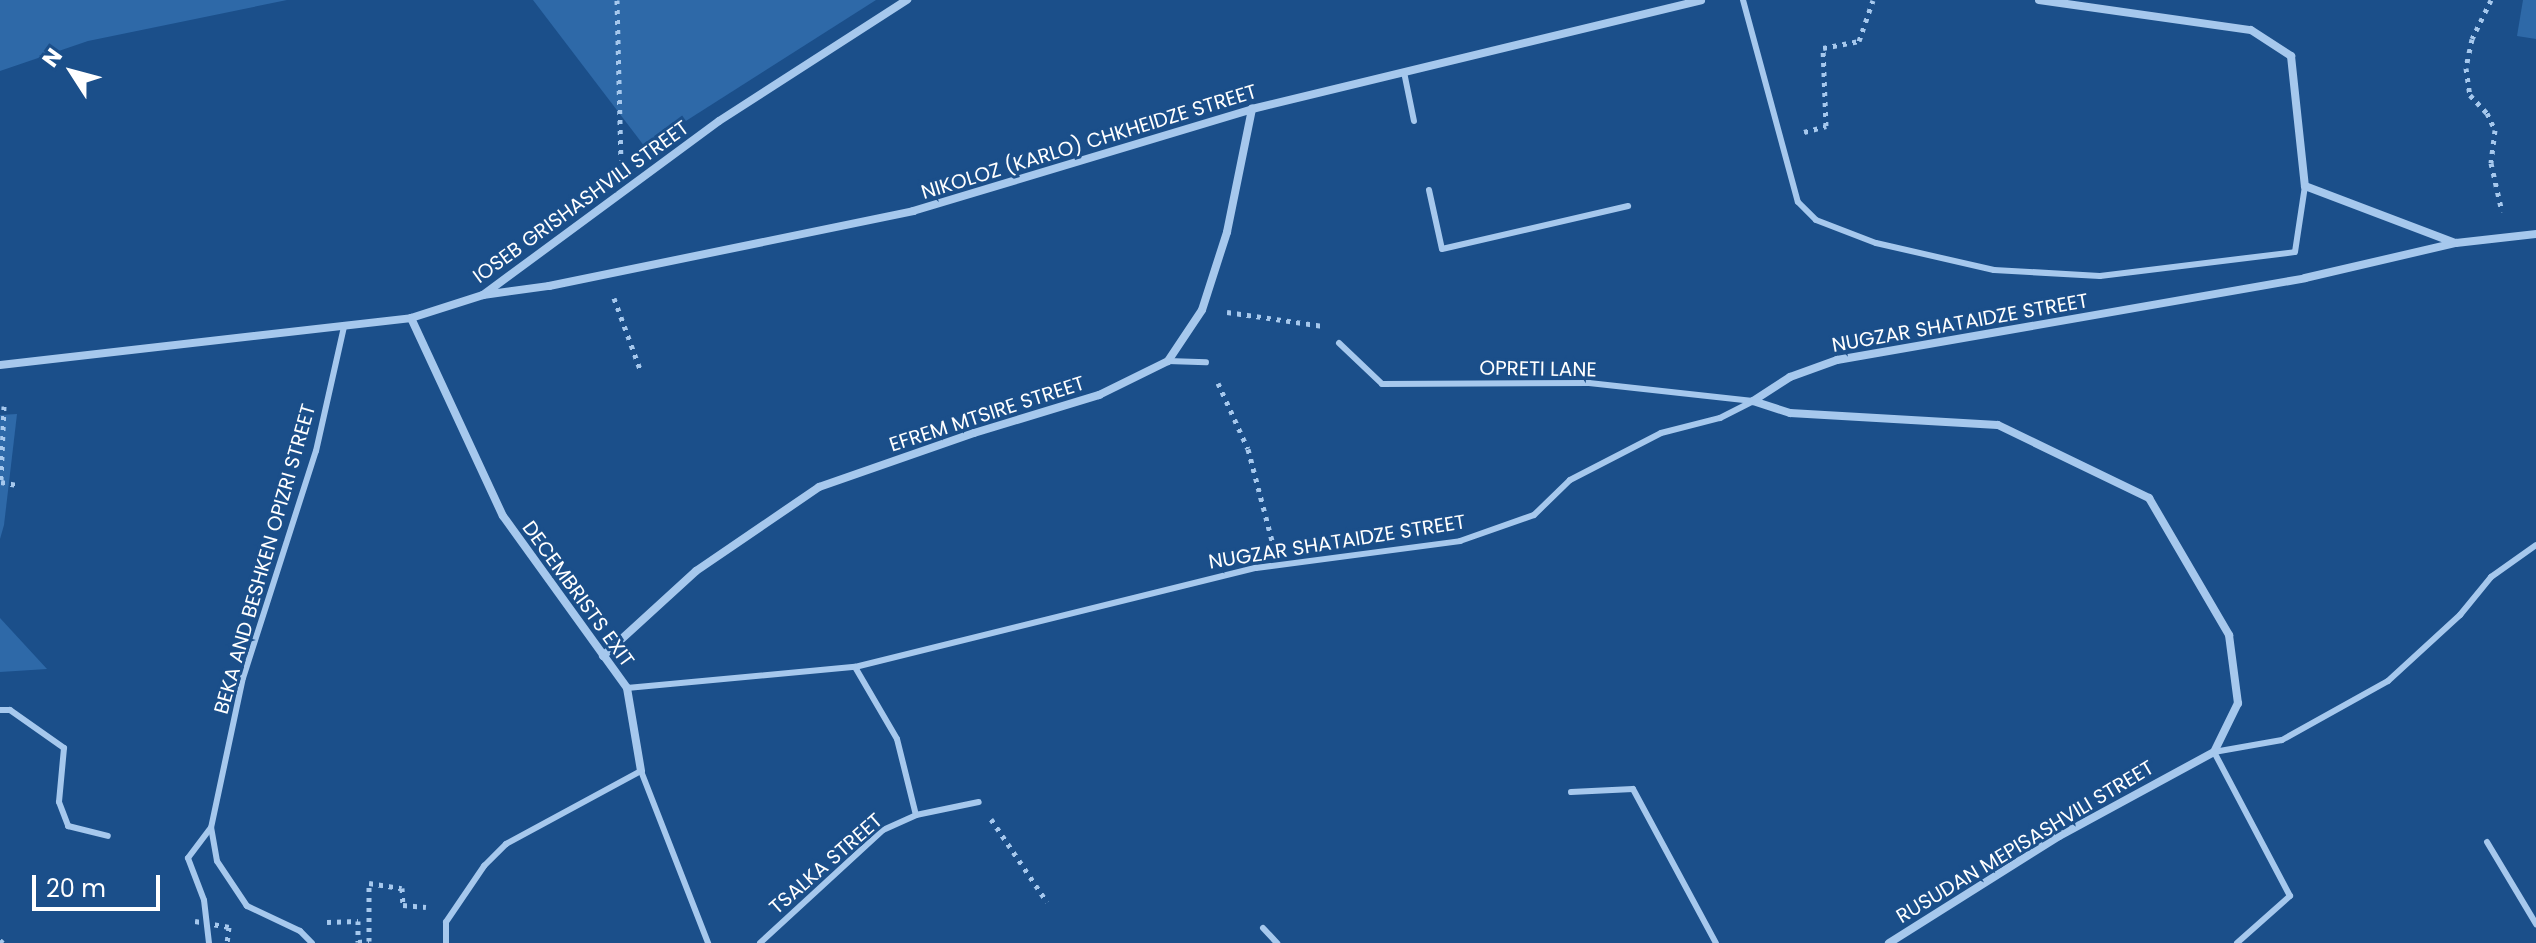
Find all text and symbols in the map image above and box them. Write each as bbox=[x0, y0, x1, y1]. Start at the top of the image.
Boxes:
north arrow bbox=[32, 32, 112, 112]
text: N bbox=[35, 42, 70, 73]
street label: NIKOLOZ (KARLO) CHKHEIDZE STREET bbox=[918, 79, 1260, 205]
street label: IOSEB GRISHASHVILI STREET bbox=[468, 116, 694, 288]
street label: NUGZAR SHATAIDZE STREET bbox=[1830, 289, 2090, 357]
street label: OPRETI LANE bbox=[1479, 356, 1597, 382]
street label: EFREM MTSIRE STREET bbox=[886, 371, 1088, 457]
street label: BEKA AND BESHKEN OPIZRI STREET bbox=[209, 401, 321, 717]
street label: NUGZAR SHATAIDZE STREET bbox=[1207, 510, 1467, 574]
street label: DECEMBRISTS EXIT bbox=[517, 516, 639, 672]
street label: RUSUDAN MEPISASHVILI STREET bbox=[1892, 755, 2158, 929]
street label: TSALKA STREET bbox=[765, 809, 887, 919]
scale bar bbox=[36, 859, 164, 909]
text: 20 m bbox=[46, 872, 106, 905]

